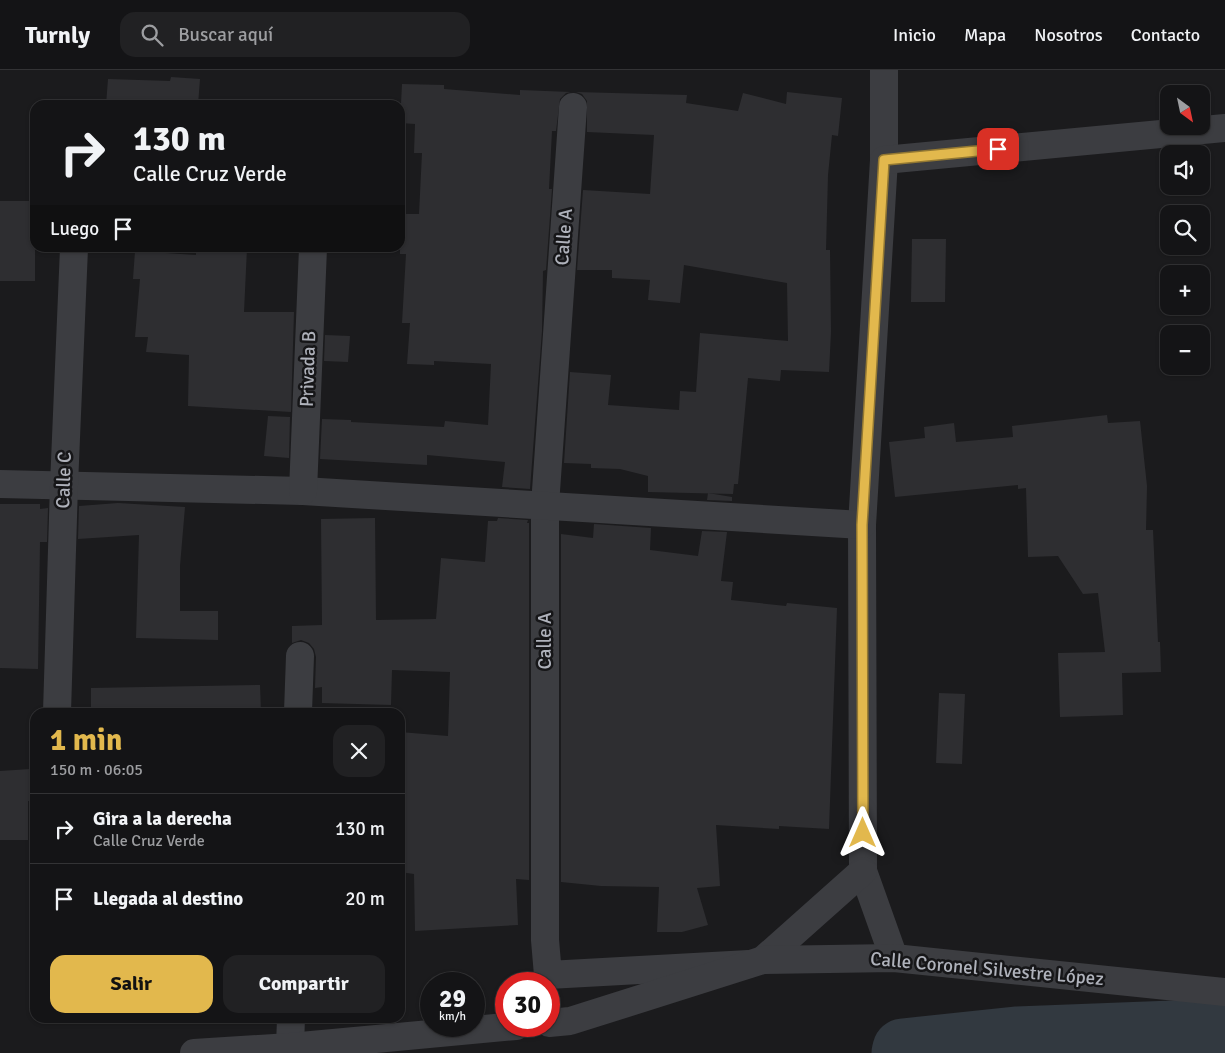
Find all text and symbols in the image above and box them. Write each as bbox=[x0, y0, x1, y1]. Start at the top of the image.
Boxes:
search box bbox=[120, 12, 470, 57]
text: Turnly bbox=[25, 20, 90, 50]
icon: search bbox=[138, 21, 166, 49]
text: Buscar aquí bbox=[178, 23, 273, 47]
text: Inicio bbox=[893, 24, 936, 46]
text: Mapa bbox=[964, 24, 1006, 46]
text: Nosotros bbox=[1034, 24, 1103, 46]
text: Contacto bbox=[1131, 24, 1200, 46]
north arrow bbox=[1160, 85, 1210, 135]
map controls bbox=[1160, 85, 1210, 375]
text: 130 m bbox=[133, 117, 226, 160]
icon: right bbox=[50, 120, 115, 185]
pin bbox=[977, 128, 1019, 170]
icon: arrive bbox=[984, 135, 1012, 163]
button: sound bbox=[1160, 145, 1210, 195]
text: Calle Cruz Verde bbox=[133, 160, 287, 187]
button: search bbox=[1160, 205, 1210, 255]
street label: Calle A bbox=[550, 207, 578, 266]
icon: arrive bbox=[109, 215, 137, 243]
text: Luego bbox=[50, 217, 99, 241]
button: + bbox=[1160, 265, 1210, 315]
button: − bbox=[1160, 325, 1210, 375]
street label: Privada B bbox=[295, 330, 321, 408]
street label: Calle C bbox=[51, 451, 77, 509]
street label: Calle A bbox=[533, 612, 557, 670]
text: 1 min bbox=[50, 722, 122, 759]
button: close bbox=[333, 725, 385, 777]
text: 150 m · 06:05 bbox=[50, 760, 143, 780]
position arrow bbox=[836, 806, 888, 858]
text: Gira a la derecha bbox=[93, 807, 232, 831]
icon: right bbox=[50, 815, 78, 843]
text: 130 m bbox=[335, 817, 385, 841]
text: Calle Cruz Verde bbox=[93, 831, 205, 851]
icon: arrive bbox=[50, 885, 78, 913]
text: Llegada al destino bbox=[93, 887, 243, 911]
text: 20 m bbox=[345, 887, 385, 911]
street label: Calle Coronel Silvestre López bbox=[869, 947, 1105, 991]
button: Salir bbox=[50, 955, 213, 1013]
button: Compartir bbox=[223, 955, 385, 1013]
speed limit sign: 30 bbox=[495, 972, 560, 1037]
text: 29 bbox=[439, 983, 466, 1014]
text: km/h bbox=[439, 1009, 466, 1024]

